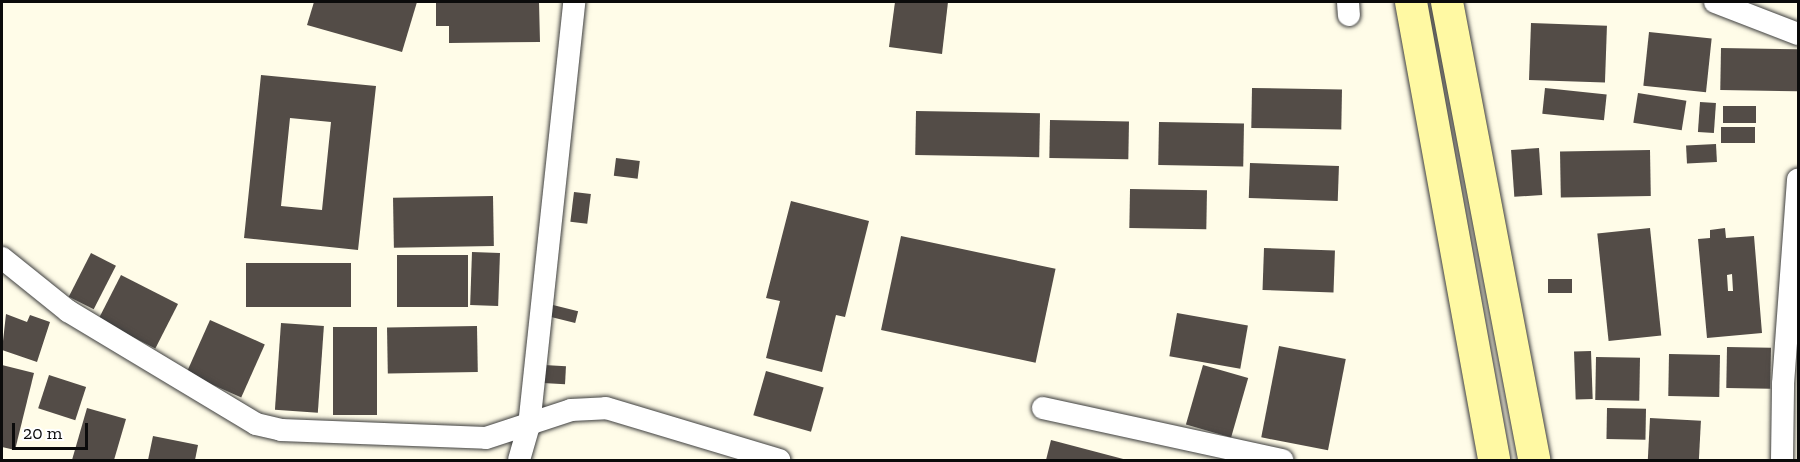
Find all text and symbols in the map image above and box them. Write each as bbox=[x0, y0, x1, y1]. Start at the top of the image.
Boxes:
scale bar bbox=[15, 411, 92, 449]
text: 20 m bbox=[23, 422, 62, 444]

